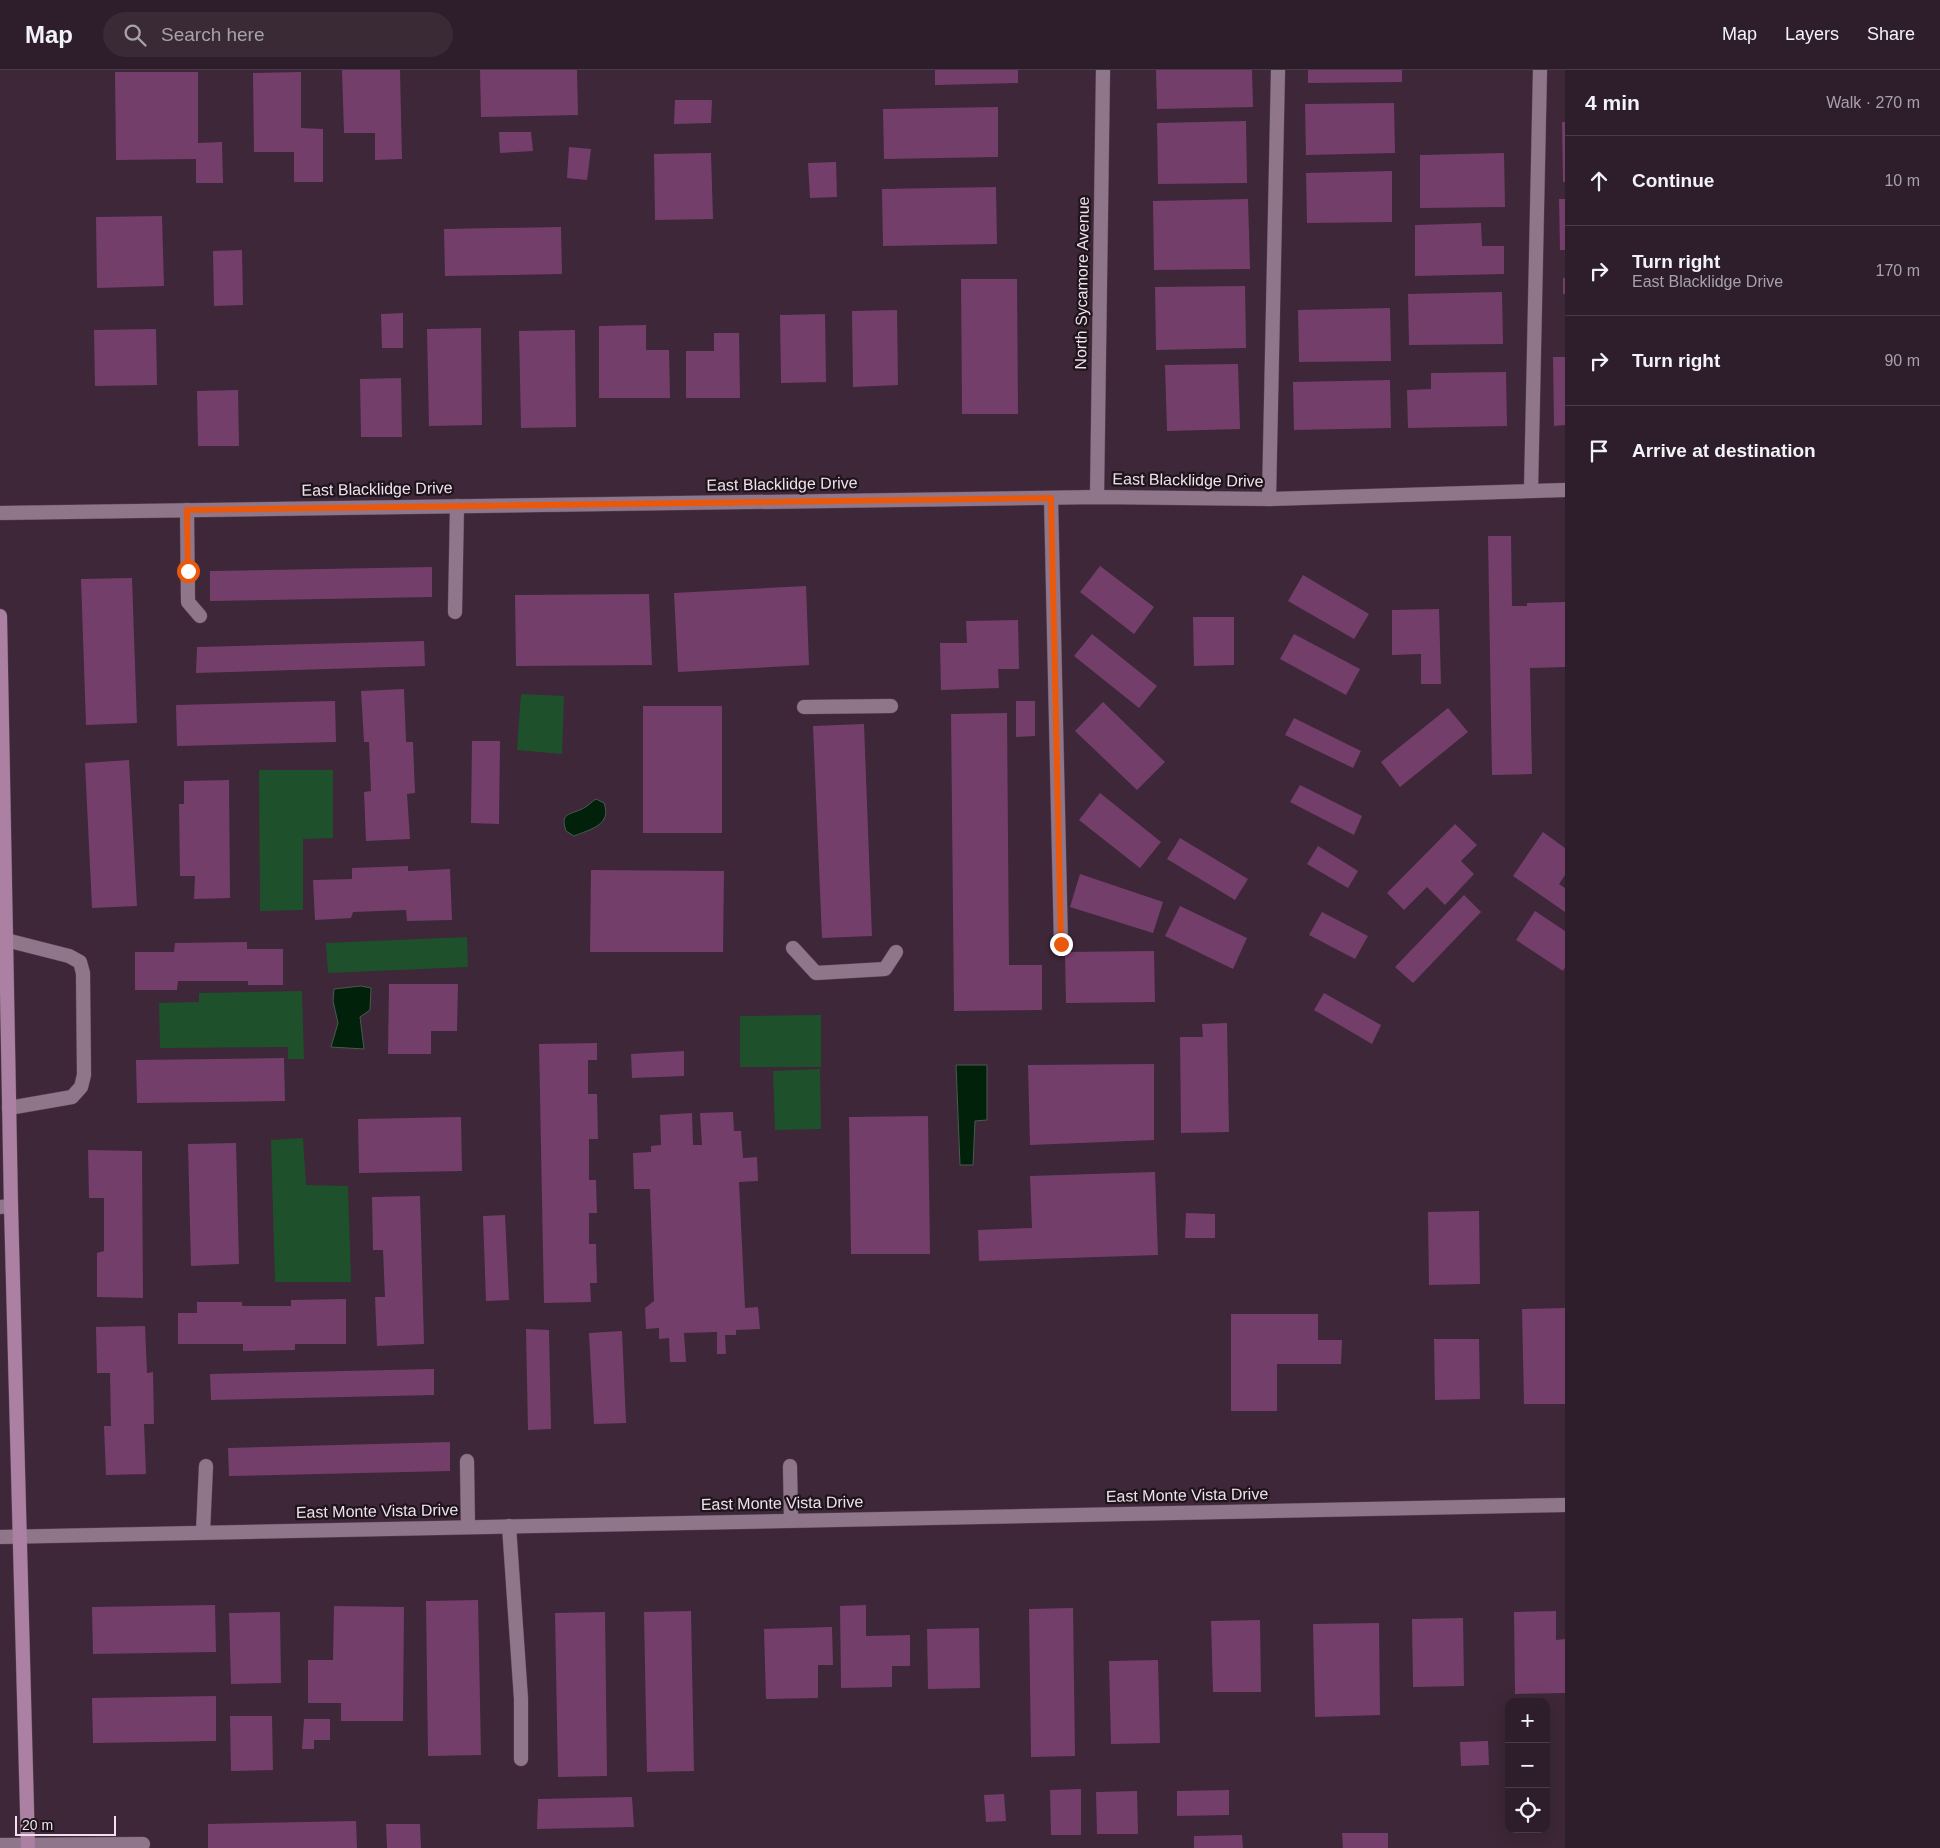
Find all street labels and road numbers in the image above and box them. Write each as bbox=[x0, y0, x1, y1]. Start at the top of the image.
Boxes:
street label: North Sycamore Avenue bbox=[1072, 196, 1092, 370]
street label: East Blacklidge Drive bbox=[1112, 470, 1264, 490]
street label: East Blacklidge Drive bbox=[706, 474, 858, 494]
street label: East Blacklidge Drive bbox=[301, 479, 453, 499]
street label: East Monte Vista Drive bbox=[1106, 1485, 1268, 1505]
street label: East Monte Vista Drive bbox=[701, 1493, 863, 1513]
street label: East Monte Vista Drive bbox=[296, 1501, 458, 1521]

